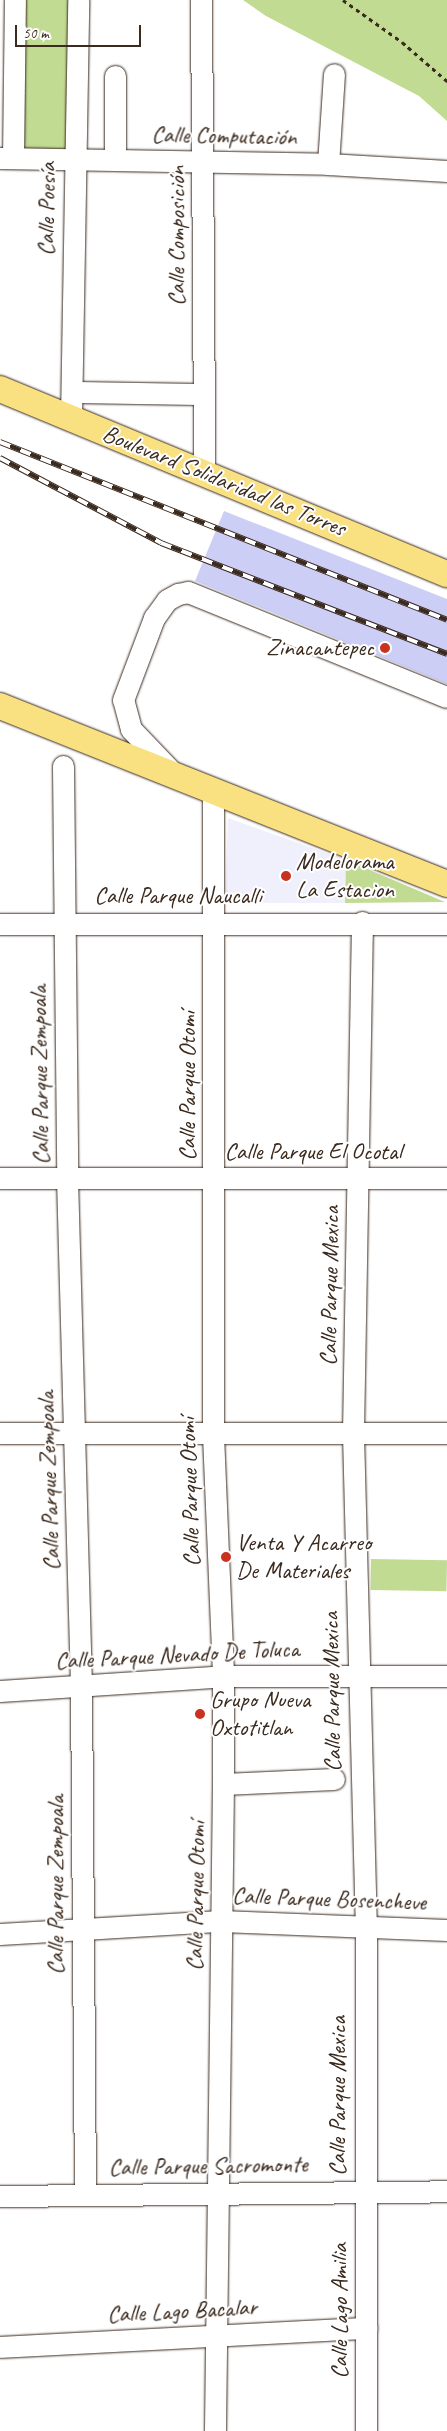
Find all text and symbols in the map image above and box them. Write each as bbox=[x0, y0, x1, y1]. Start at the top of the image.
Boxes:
scale bar bbox=[18, 15, 144, 47]
text: 50 m bbox=[23, 24, 49, 43]
street label: Calle Computación bbox=[151, 120, 297, 152]
street label: Calle Poesía bbox=[32, 162, 62, 256]
street label: Calle Composición bbox=[163, 166, 191, 306]
street label: Boulevard Solidaridad las Torres bbox=[99, 419, 349, 543]
place label: Zinacantepec bbox=[266, 634, 374, 662]
marker: Zinacantepec bbox=[378, 641, 392, 655]
place label: Modelorama La Estacion bbox=[296, 848, 395, 904]
marker: Modelorama La Estacion bbox=[280, 870, 292, 882]
street label: Calle Parque Naucalli bbox=[93, 882, 263, 910]
street label: Calle Parque Zempoala bbox=[24, 985, 56, 1165]
street label: Calle Parque Otomí bbox=[174, 1010, 202, 1162]
street label: Calle Parque El Ocotal bbox=[224, 1138, 402, 1166]
street label: Calle Parque Mexica bbox=[314, 1206, 346, 1366]
street label: Calle Parque Zempoala bbox=[31, 1391, 67, 1571]
street label: Calle Parque Otomí bbox=[173, 1415, 207, 1569]
place label: Venta Y Acarreo De Materiales bbox=[236, 1529, 372, 1585]
marker: Venta Y Acarreo De Materiales bbox=[220, 1551, 232, 1563]
street label: Calle Parque Mexica bbox=[316, 1612, 348, 1772]
street label: Calle Parque Nevado De Toluca bbox=[54, 1634, 300, 1676]
place label: Grupo Nueva Oxtotitlan bbox=[210, 1686, 311, 1742]
marker: Grupo Nueva Oxtotitlan bbox=[194, 1708, 206, 1720]
street label: Calle Parque Zempoala bbox=[42, 1795, 70, 1975]
street label: Calle Parque Otomí bbox=[180, 1820, 212, 1972]
street label: Calle Parque Bosencheve bbox=[231, 1881, 427, 1917]
street label: Calle Parque Mexica bbox=[324, 2016, 352, 2176]
street label: Calle Parque Sacromonte bbox=[108, 2150, 308, 2182]
street label: Calle Lago Amilia bbox=[326, 2243, 354, 2379]
street label: Calle Lago Bacalar bbox=[106, 2293, 258, 2329]

